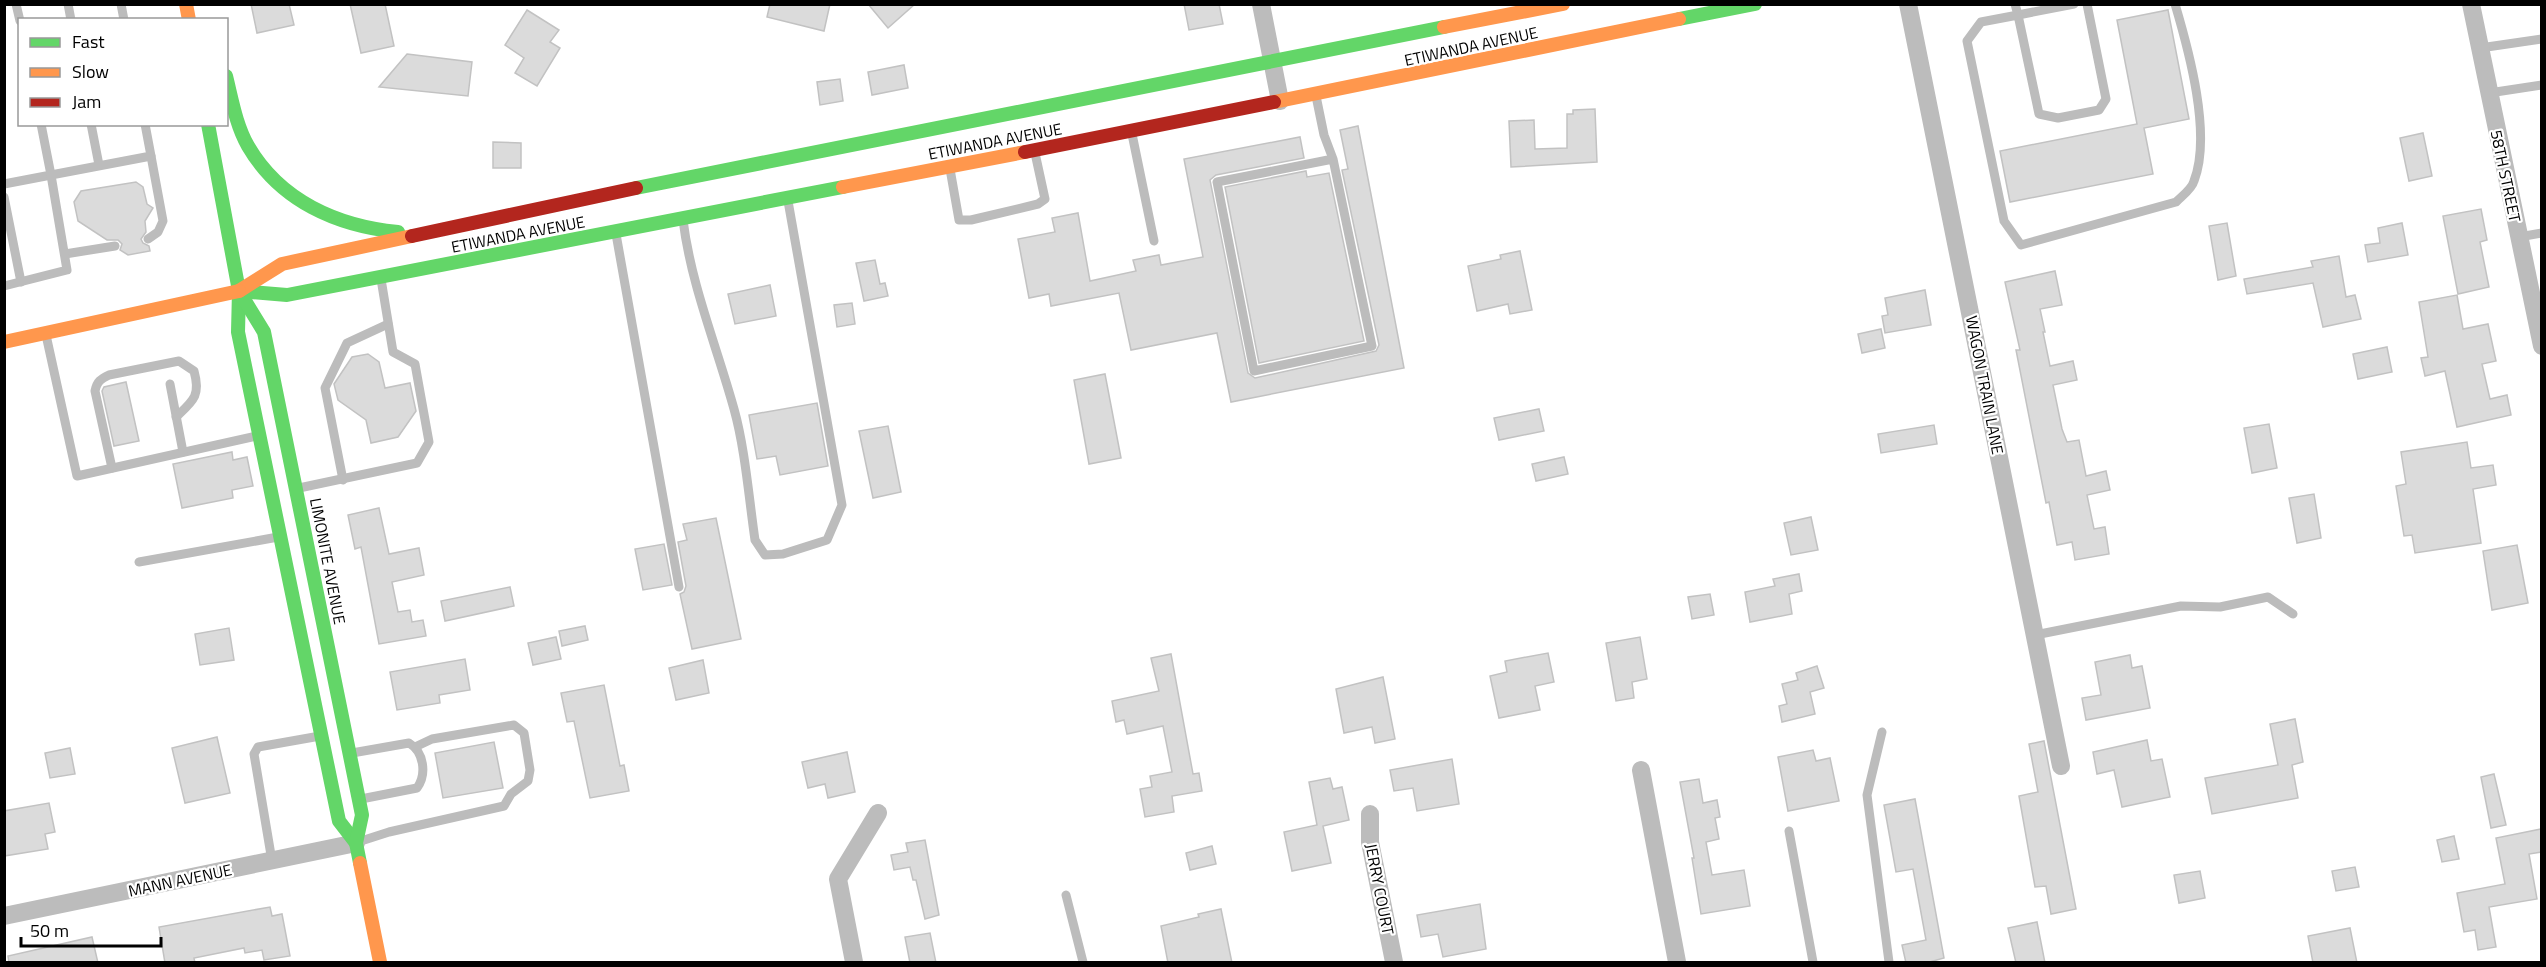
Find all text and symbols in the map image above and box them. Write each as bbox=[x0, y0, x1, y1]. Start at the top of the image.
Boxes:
legend bbox=[18, 18, 228, 126]
street label: ETIWANDA AVENUE bbox=[1402, 20, 1540, 72]
text: Fast bbox=[72, 28, 105, 55]
text: Slow bbox=[72, 58, 109, 85]
text: Jam bbox=[72, 88, 101, 115]
street label: ETIWANDA AVENUE bbox=[926, 116, 1064, 166]
street label: 58TH STREET bbox=[2485, 128, 2528, 225]
street label: ETIWANDA AVENUE bbox=[449, 209, 587, 259]
street label: WAGON TRAIN LANE bbox=[1960, 314, 2010, 457]
street label: LIMONITE AVENUE bbox=[304, 496, 352, 626]
street label: JERRY COURT bbox=[1359, 841, 1401, 937]
street label: MANN AVENUE bbox=[126, 857, 234, 903]
scale bar bbox=[21, 910, 160, 948]
text: 50 m bbox=[30, 917, 69, 944]

